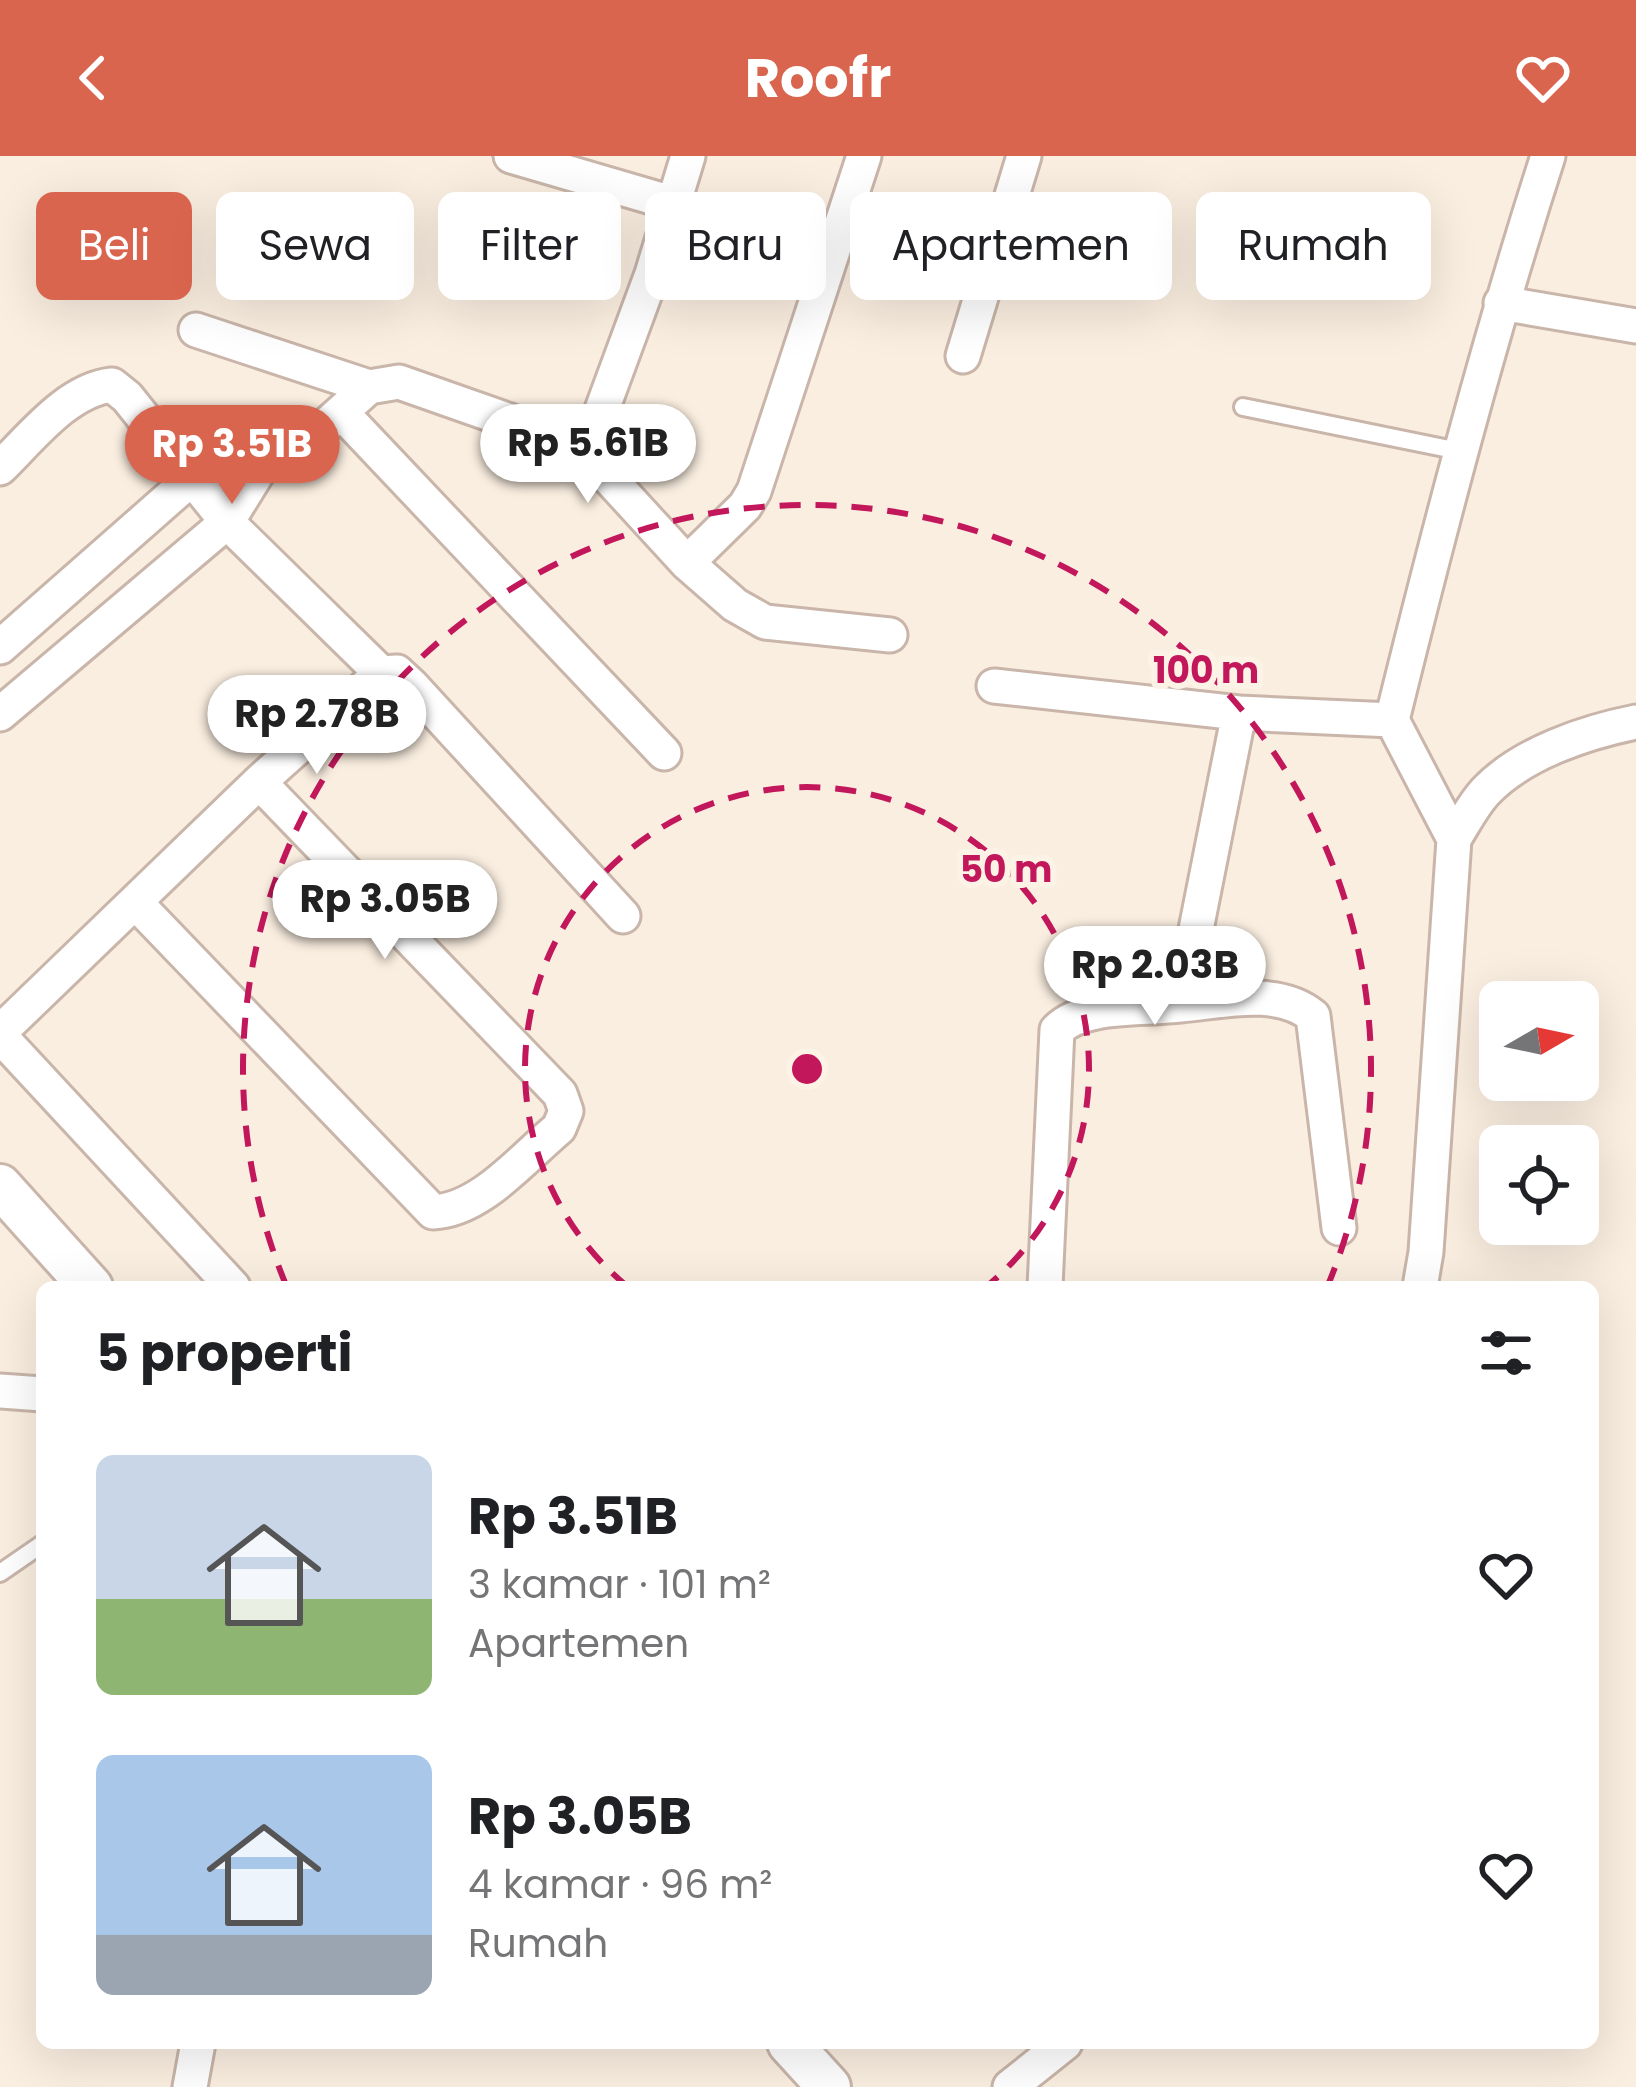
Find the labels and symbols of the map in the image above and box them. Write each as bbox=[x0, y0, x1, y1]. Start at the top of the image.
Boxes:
pin: Rp 5.61B bbox=[464, 404, 712, 506]
pin: Rp 3.51B bbox=[108, 405, 356, 507]
text: 100 m bbox=[1153, 645, 1259, 696]
pin: Rp 2.78B bbox=[193, 675, 441, 777]
text: 50 m bbox=[960, 844, 1052, 895]
pin: Rp 3.05B bbox=[261, 860, 509, 962]
pin: Rp 2.03B bbox=[1031, 926, 1279, 1028]
north arrow bbox=[1479, 981, 1599, 1101]
centre of rings bbox=[786, 1048, 828, 1090]

